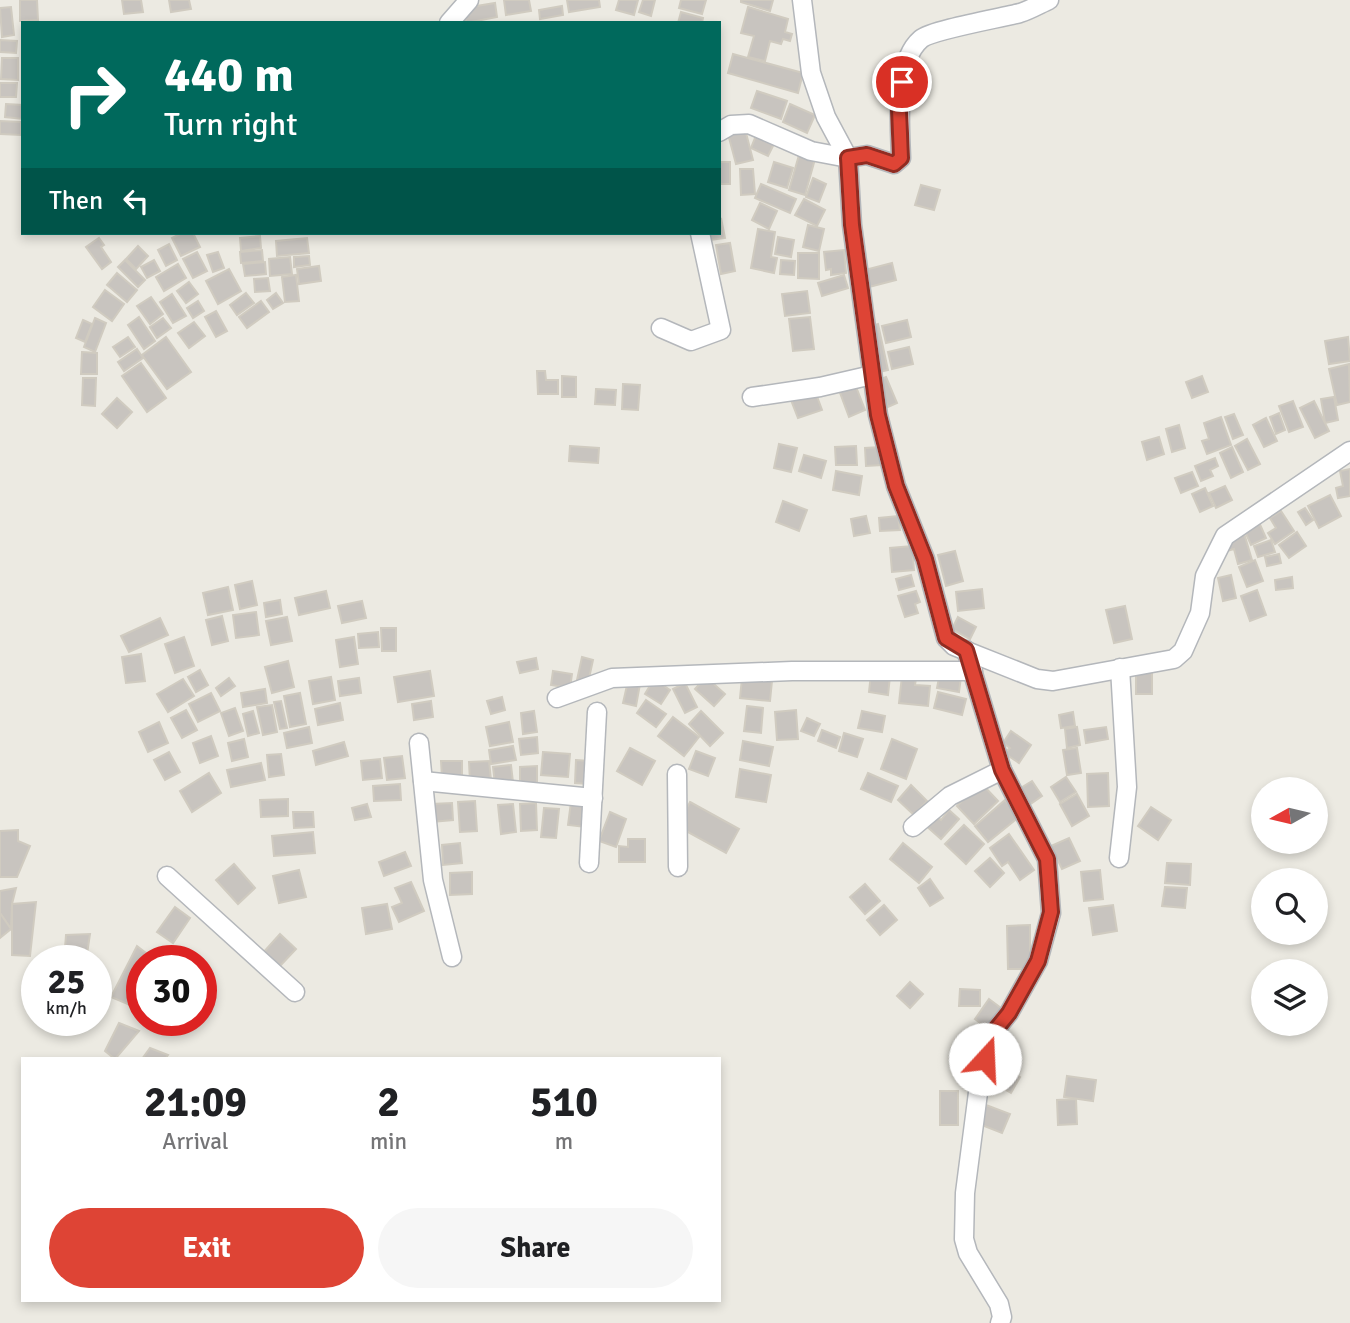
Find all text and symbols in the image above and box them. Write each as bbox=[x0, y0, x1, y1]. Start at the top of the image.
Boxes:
text: 440 m bbox=[164, 45, 294, 105]
icon: right bbox=[49, 49, 140, 140]
pin bbox=[872, 52, 932, 112]
icon: arrive bbox=[883, 63, 921, 101]
text: Turn right bbox=[164, 105, 297, 144]
icon: left bbox=[117, 182, 155, 220]
text: Then bbox=[49, 185, 103, 217]
north arrow bbox=[1251, 777, 1328, 854]
map controls bbox=[1251, 777, 1328, 1036]
button: search bbox=[1251, 868, 1328, 945]
speed limit sign: 30 bbox=[126, 945, 217, 1036]
button: layers bbox=[1251, 959, 1328, 1036]
text: 25 bbox=[48, 960, 85, 1003]
text: km/h bbox=[46, 997, 87, 1019]
position arrow bbox=[948, 1022, 1022, 1096]
text: 21:09 bbox=[144, 1077, 247, 1128]
text: 2 bbox=[377, 1077, 400, 1128]
text: 510 bbox=[530, 1077, 598, 1128]
text: Arrival bbox=[162, 1127, 229, 1156]
text: min bbox=[370, 1127, 407, 1156]
text: m bbox=[555, 1127, 573, 1156]
button: Exit bbox=[49, 1208, 364, 1288]
button: Share bbox=[378, 1208, 693, 1288]

